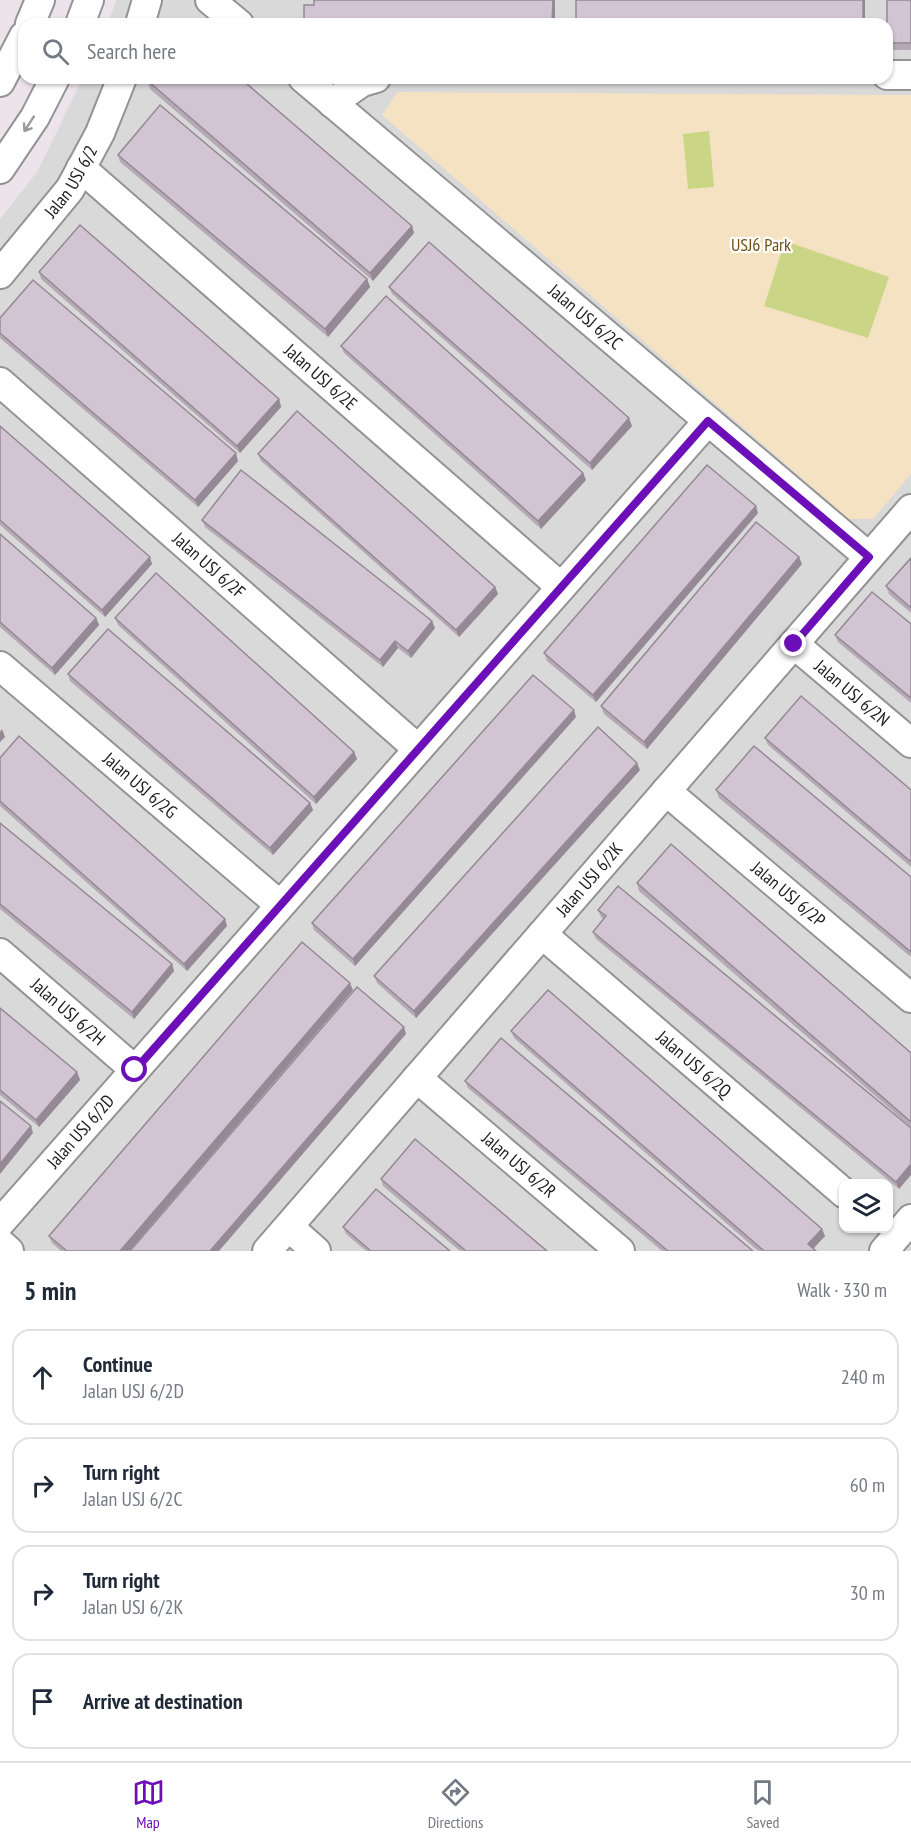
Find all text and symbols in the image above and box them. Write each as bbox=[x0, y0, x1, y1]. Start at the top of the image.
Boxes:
search box bbox=[18, 18, 893, 84]
icon: search bbox=[39, 35, 72, 68]
text: Search here bbox=[87, 37, 176, 65]
one-way arrow bbox=[23, 116, 36, 133]
street label: Jalan USJ 6/2 bbox=[39, 141, 102, 223]
park label: USJ6 Park bbox=[731, 233, 791, 256]
street label: Jalan USJ 6/2C bbox=[543, 278, 627, 354]
street label: Jalan USJ 6/2E bbox=[279, 338, 362, 415]
street label: Jalan USJ 6/2F bbox=[167, 526, 250, 603]
route end bbox=[780, 630, 806, 656]
street label: Jalan USJ 6/2N bbox=[809, 654, 895, 731]
street label: Jalan USJ 6/2G bbox=[98, 746, 182, 823]
street label: Jalan USJ 6/2K bbox=[550, 837, 628, 922]
street label: Jalan USJ 6/2P bbox=[746, 856, 830, 932]
street label: Jalan USJ 6/2H bbox=[26, 972, 110, 1050]
street label: Jalan USJ 6/2Q bbox=[651, 1025, 737, 1103]
route start bbox=[121, 1056, 147, 1082]
street label: Jalan USJ 6/2D bbox=[41, 1090, 119, 1174]
street label: Jalan USJ 6/2R bbox=[477, 1126, 561, 1203]
map controls bbox=[839, 1179, 893, 1233]
button: layers bbox=[839, 1179, 893, 1233]
text: 5 min bbox=[24, 1274, 77, 1307]
text: Walk · 330 m bbox=[797, 1277, 887, 1303]
text: Continue bbox=[83, 1350, 153, 1378]
icon: ahead bbox=[26, 1361, 59, 1394]
text: 240 m bbox=[841, 1364, 885, 1390]
text: Jalan USJ 6/2D bbox=[83, 1378, 184, 1404]
text: Turn right bbox=[83, 1458, 160, 1486]
icon: right bbox=[26, 1469, 59, 1502]
text: 60 m bbox=[850, 1472, 885, 1498]
text: Jalan USJ 6/2C bbox=[83, 1486, 183, 1512]
text: Turn right bbox=[83, 1566, 160, 1594]
icon: right bbox=[26, 1577, 59, 1610]
text: 30 m bbox=[850, 1580, 885, 1606]
text: Jalan USJ 6/2K bbox=[83, 1594, 183, 1620]
icon: arrive bbox=[26, 1685, 59, 1718]
text: Arrive at destination bbox=[83, 1687, 243, 1715]
tab: Map bbox=[132, 1776, 165, 1832]
tab: Directions bbox=[428, 1776, 483, 1832]
tab: Saved bbox=[746, 1776, 779, 1832]

